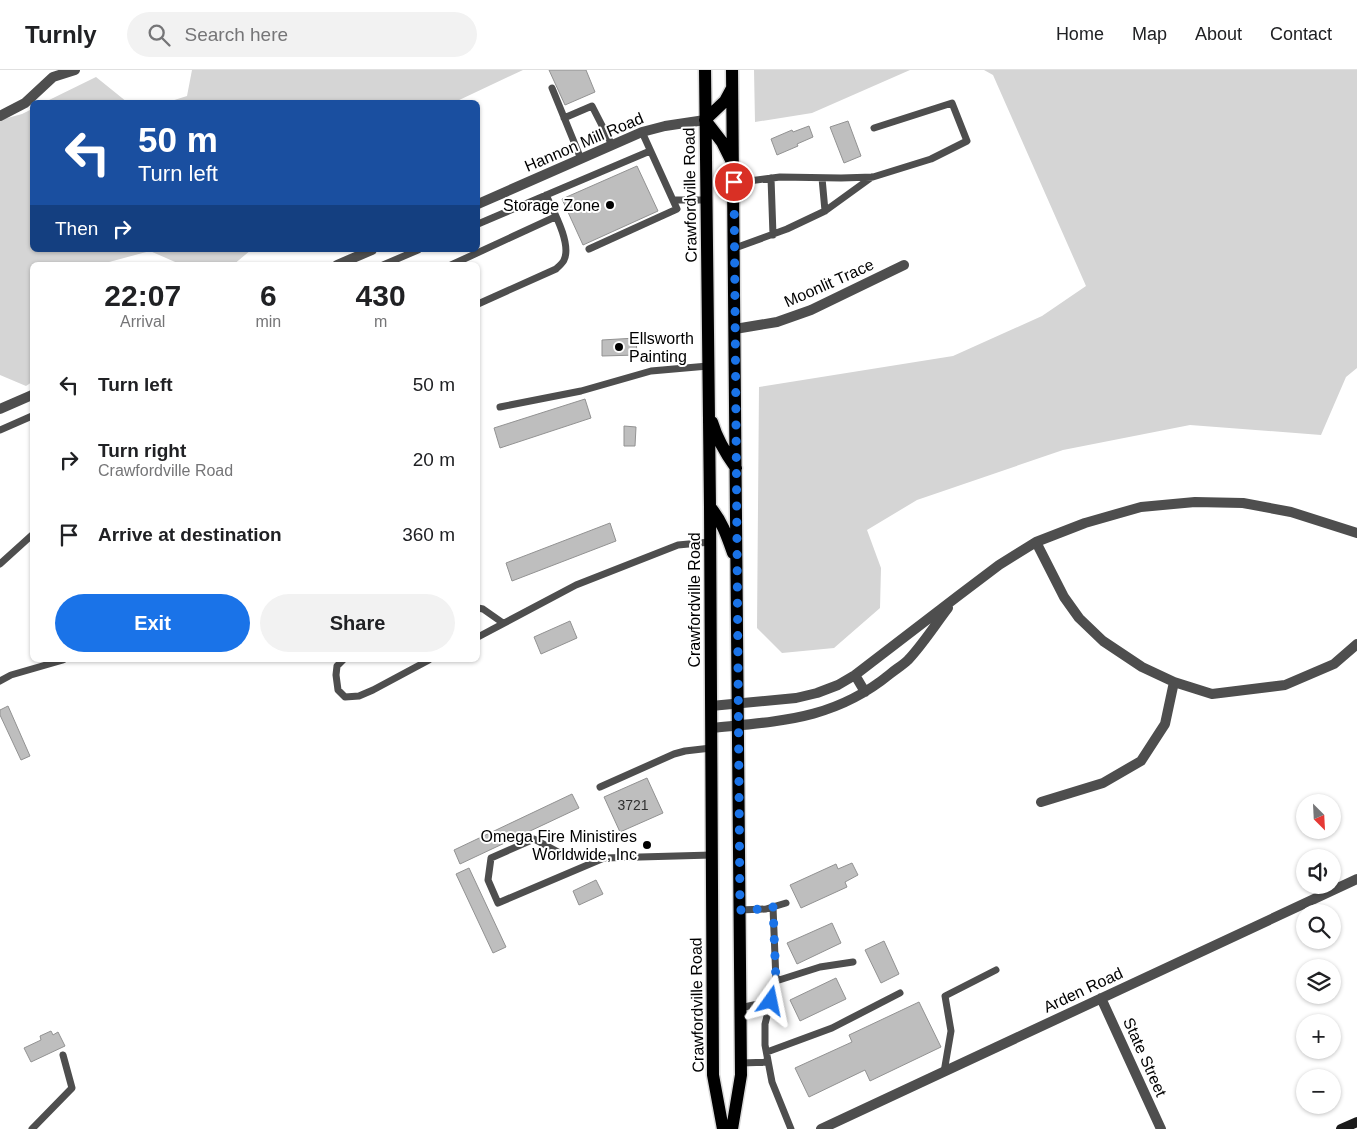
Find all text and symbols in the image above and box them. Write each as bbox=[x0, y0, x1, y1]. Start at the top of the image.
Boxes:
search box bbox=[127, 12, 477, 57]
text: Turnly bbox=[25, 21, 97, 48]
icon: search bbox=[145, 21, 173, 49]
text: Search here bbox=[185, 24, 288, 45]
text: Home bbox=[1056, 24, 1104, 44]
text: Map bbox=[1132, 24, 1167, 44]
text: About bbox=[1195, 24, 1242, 44]
text: Contact bbox=[1270, 24, 1332, 44]
street label: Hannon Mill Road bbox=[522, 109, 646, 175]
icon: left bbox=[55, 120, 120, 185]
text: 50 m bbox=[138, 120, 218, 159]
street label: Crawfordville Road bbox=[680, 127, 700, 263]
text: Turn left bbox=[138, 161, 218, 186]
pin bbox=[713, 161, 755, 203]
icon: arrive bbox=[720, 168, 748, 196]
place label: Storage Zone bbox=[503, 197, 600, 214]
marker: Storage Zone bbox=[604, 199, 616, 211]
icon: right bbox=[108, 215, 136, 243]
text: Then bbox=[55, 218, 98, 239]
street label: Moonlit Trace bbox=[782, 256, 876, 310]
text: 22:07 bbox=[104, 279, 181, 312]
text: 6 bbox=[260, 279, 277, 312]
text: 430 bbox=[356, 279, 406, 312]
text: Arrival bbox=[120, 313, 165, 330]
text: min bbox=[255, 313, 281, 330]
text: m bbox=[374, 313, 387, 330]
place label: Ellsworth Painting bbox=[629, 330, 694, 365]
marker: Ellsworth Painting bbox=[613, 341, 625, 353]
icon: left bbox=[55, 371, 83, 399]
text: Turn left bbox=[98, 374, 173, 395]
text: 50 m bbox=[413, 374, 455, 395]
text: Turn right bbox=[98, 440, 186, 461]
icon: right bbox=[55, 446, 83, 474]
text: 20 m bbox=[413, 449, 455, 470]
text: Crawfordville Road bbox=[98, 462, 233, 479]
icon: arrive bbox=[55, 521, 83, 549]
text: Arrive at destination bbox=[98, 524, 282, 545]
text: 360 m bbox=[402, 524, 455, 545]
street label: Crawfordville Road bbox=[686, 532, 703, 668]
button: Exit bbox=[55, 594, 250, 652]
button: Share bbox=[260, 594, 455, 652]
north arrow bbox=[1296, 794, 1341, 839]
map controls bbox=[1296, 794, 1341, 1114]
house number: 3721 bbox=[617, 797, 649, 813]
place label: Omega Fire Ministires Worldwide, Inc bbox=[481, 828, 637, 863]
marker: Omega Fire Ministires Worldwide, Inc bbox=[641, 839, 653, 851]
button: sound bbox=[1296, 849, 1341, 894]
button: search bbox=[1296, 904, 1341, 949]
street label: Crawfordville Road bbox=[687, 937, 707, 1073]
button: layers bbox=[1296, 959, 1341, 1004]
street label: Arden Road bbox=[1041, 964, 1125, 1016]
position arrow bbox=[744, 974, 796, 1026]
button: + bbox=[1296, 1014, 1341, 1059]
street label: State Street bbox=[1120, 1015, 1170, 1100]
button: − bbox=[1296, 1069, 1341, 1114]

